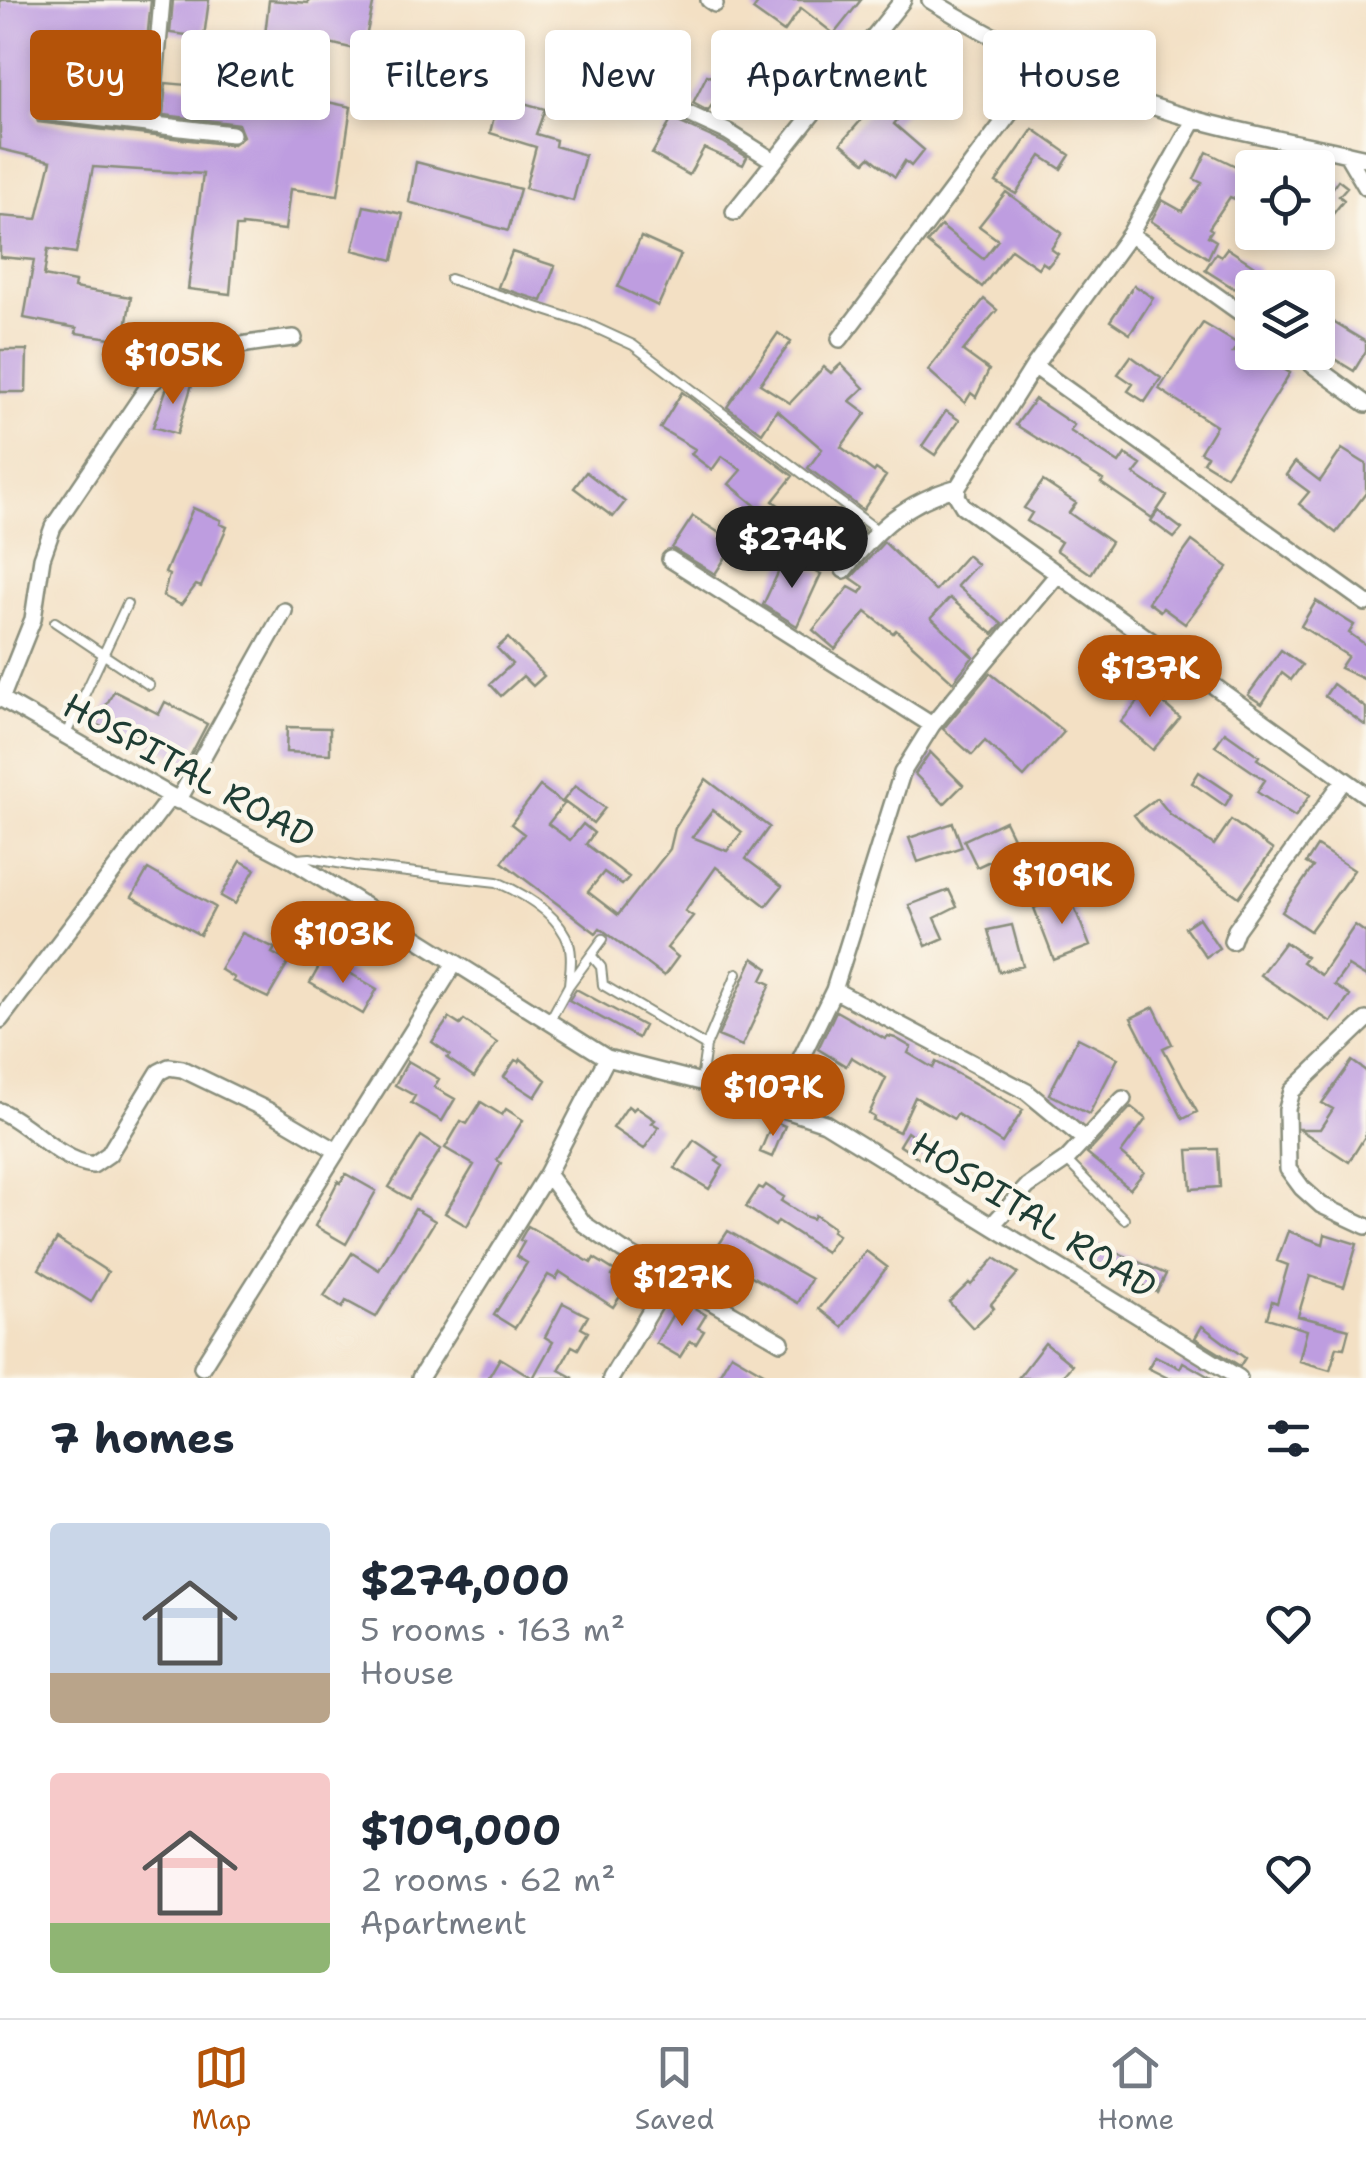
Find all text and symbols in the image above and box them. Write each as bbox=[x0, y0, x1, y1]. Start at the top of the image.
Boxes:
chip: Buy bbox=[30, 30, 161, 120]
chip: Rent bbox=[181, 30, 330, 120]
chip: Filters bbox=[350, 30, 525, 120]
chip: New bbox=[545, 30, 691, 120]
chip: Apartment bbox=[711, 30, 963, 120]
chip: House bbox=[983, 30, 1156, 120]
map controls bbox=[1235, 150, 1335, 370]
button: locate bbox=[1235, 150, 1335, 250]
button: layers bbox=[1235, 270, 1335, 370]
pin: $105K bbox=[103, 322, 243, 407]
text: $105K bbox=[124, 333, 222, 376]
pin: $274K bbox=[722, 506, 862, 591]
text: $274K bbox=[738, 517, 846, 560]
pin: $137K bbox=[1080, 635, 1220, 720]
text: $137K bbox=[1100, 646, 1200, 689]
street label: HOSPITAL ROAD bbox=[55, 681, 323, 859]
pin: $109K bbox=[992, 842, 1132, 927]
text: $109K bbox=[1012, 853, 1112, 896]
pin: $103K bbox=[273, 901, 413, 986]
text: $103K bbox=[293, 912, 393, 955]
pin: $107K bbox=[703, 1054, 843, 1139]
text: $107K bbox=[723, 1065, 823, 1108]
street label: HOSPITAL ROAD bbox=[903, 1121, 1165, 1309]
pin: $127K bbox=[612, 1244, 752, 1329]
text: $127K bbox=[632, 1255, 732, 1298]
text: 7 homes bbox=[50, 1410, 235, 1466]
icon: filters bbox=[1261, 1411, 1316, 1466]
text: $274,000 bbox=[360, 1552, 570, 1608]
icon: home bbox=[130, 1563, 250, 1683]
icon: heart bbox=[1261, 1596, 1316, 1651]
text: 5 rooms · 163 m² bbox=[360, 1608, 625, 1651]
text: House bbox=[360, 1651, 454, 1694]
text: $109,000 bbox=[360, 1802, 561, 1858]
icon: home bbox=[130, 1813, 250, 1933]
icon: heart bbox=[1261, 1846, 1316, 1901]
text: 2 rooms · 62 m² bbox=[360, 1858, 616, 1901]
text: Apartment bbox=[360, 1901, 527, 1944]
tab: Map bbox=[192, 2040, 252, 2138]
tab: Saved bbox=[635, 2040, 714, 2138]
tab: Home bbox=[1097, 2040, 1174, 2138]

